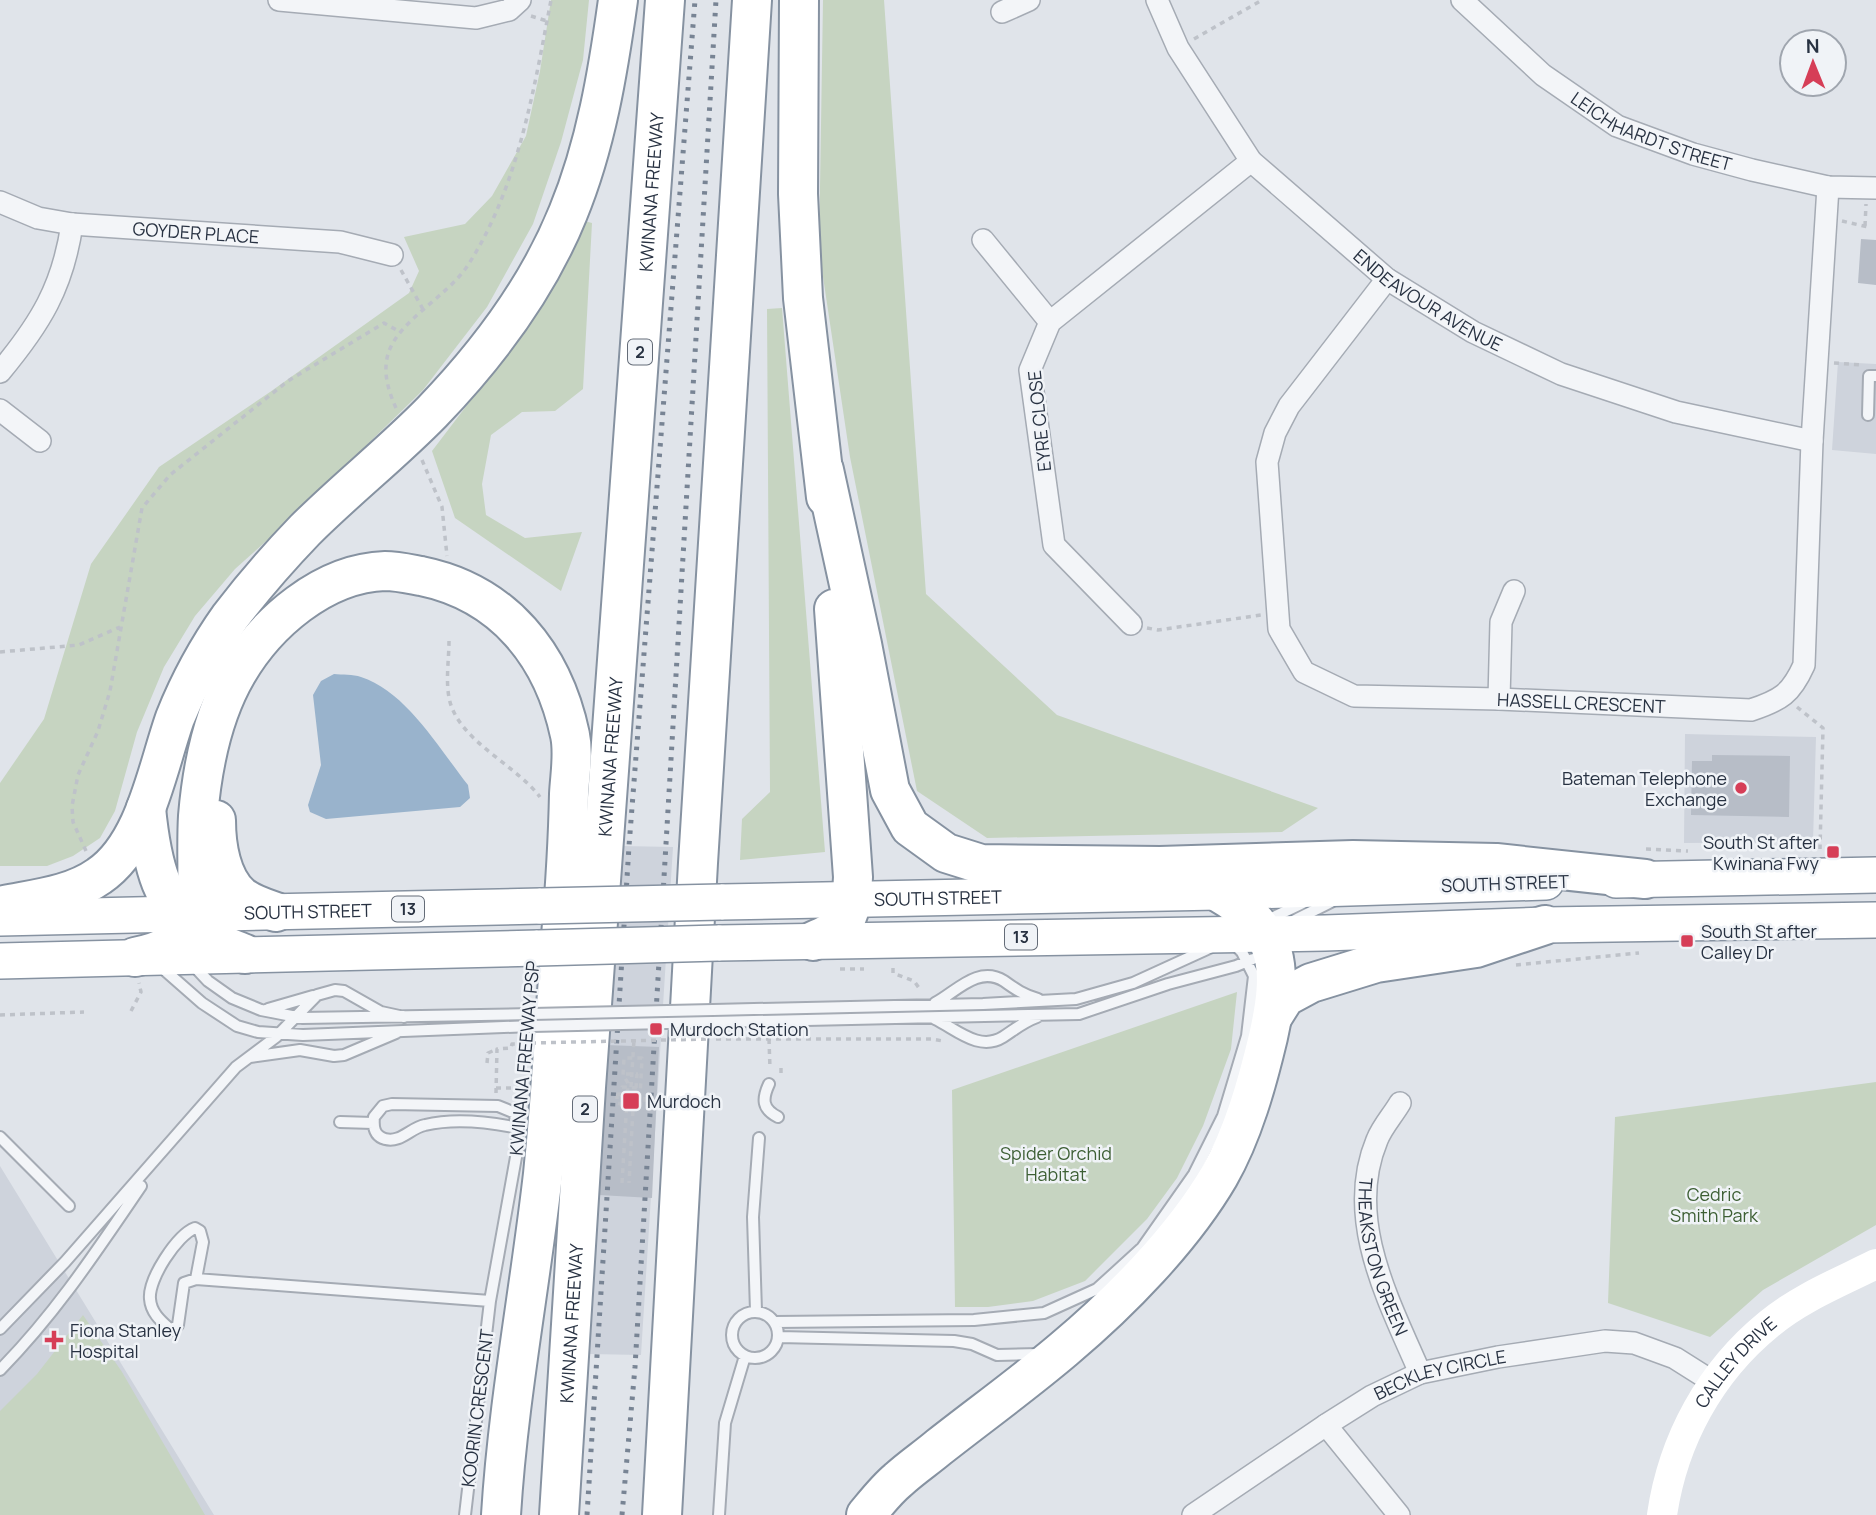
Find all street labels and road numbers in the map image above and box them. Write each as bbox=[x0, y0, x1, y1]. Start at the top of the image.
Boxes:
street label: LEICHHARDT STREET bbox=[1566, 86, 1735, 176]
street label: KWINANA FREEWAY bbox=[633, 111, 669, 273]
street label: GOYDER PLACE bbox=[132, 216, 260, 249]
street label: ENDEAVOUR AVENUE bbox=[1349, 243, 1507, 356]
road number: 2 bbox=[628, 340, 652, 364]
street label: EYRE CLOSE bbox=[1022, 369, 1056, 473]
street label: KWINANA FREEWAY bbox=[592, 675, 628, 837]
street label: HASSELL CRESCENT bbox=[1497, 687, 1666, 718]
street label: SOUTH STREET bbox=[1441, 869, 1570, 897]
street label: SOUTH STREET bbox=[874, 884, 1002, 911]
road number: 13 bbox=[392, 897, 424, 922]
street label: SOUTH STREET bbox=[244, 898, 372, 925]
road number: 13 bbox=[1005, 925, 1037, 950]
street label: KWINANA FREEWAY PSP bbox=[504, 960, 544, 1156]
road number: 2 bbox=[573, 1096, 597, 1121]
street label: THEAKSTON GREEN bbox=[1353, 1176, 1414, 1339]
street label: KWINANA FREEWAY bbox=[554, 1242, 588, 1404]
street label: CALLEY DRIVE bbox=[1689, 1311, 1781, 1412]
street label: KOORIN CRESCENT bbox=[455, 1327, 499, 1488]
street label: BECKLEY CIRCLE bbox=[1370, 1344, 1508, 1405]

